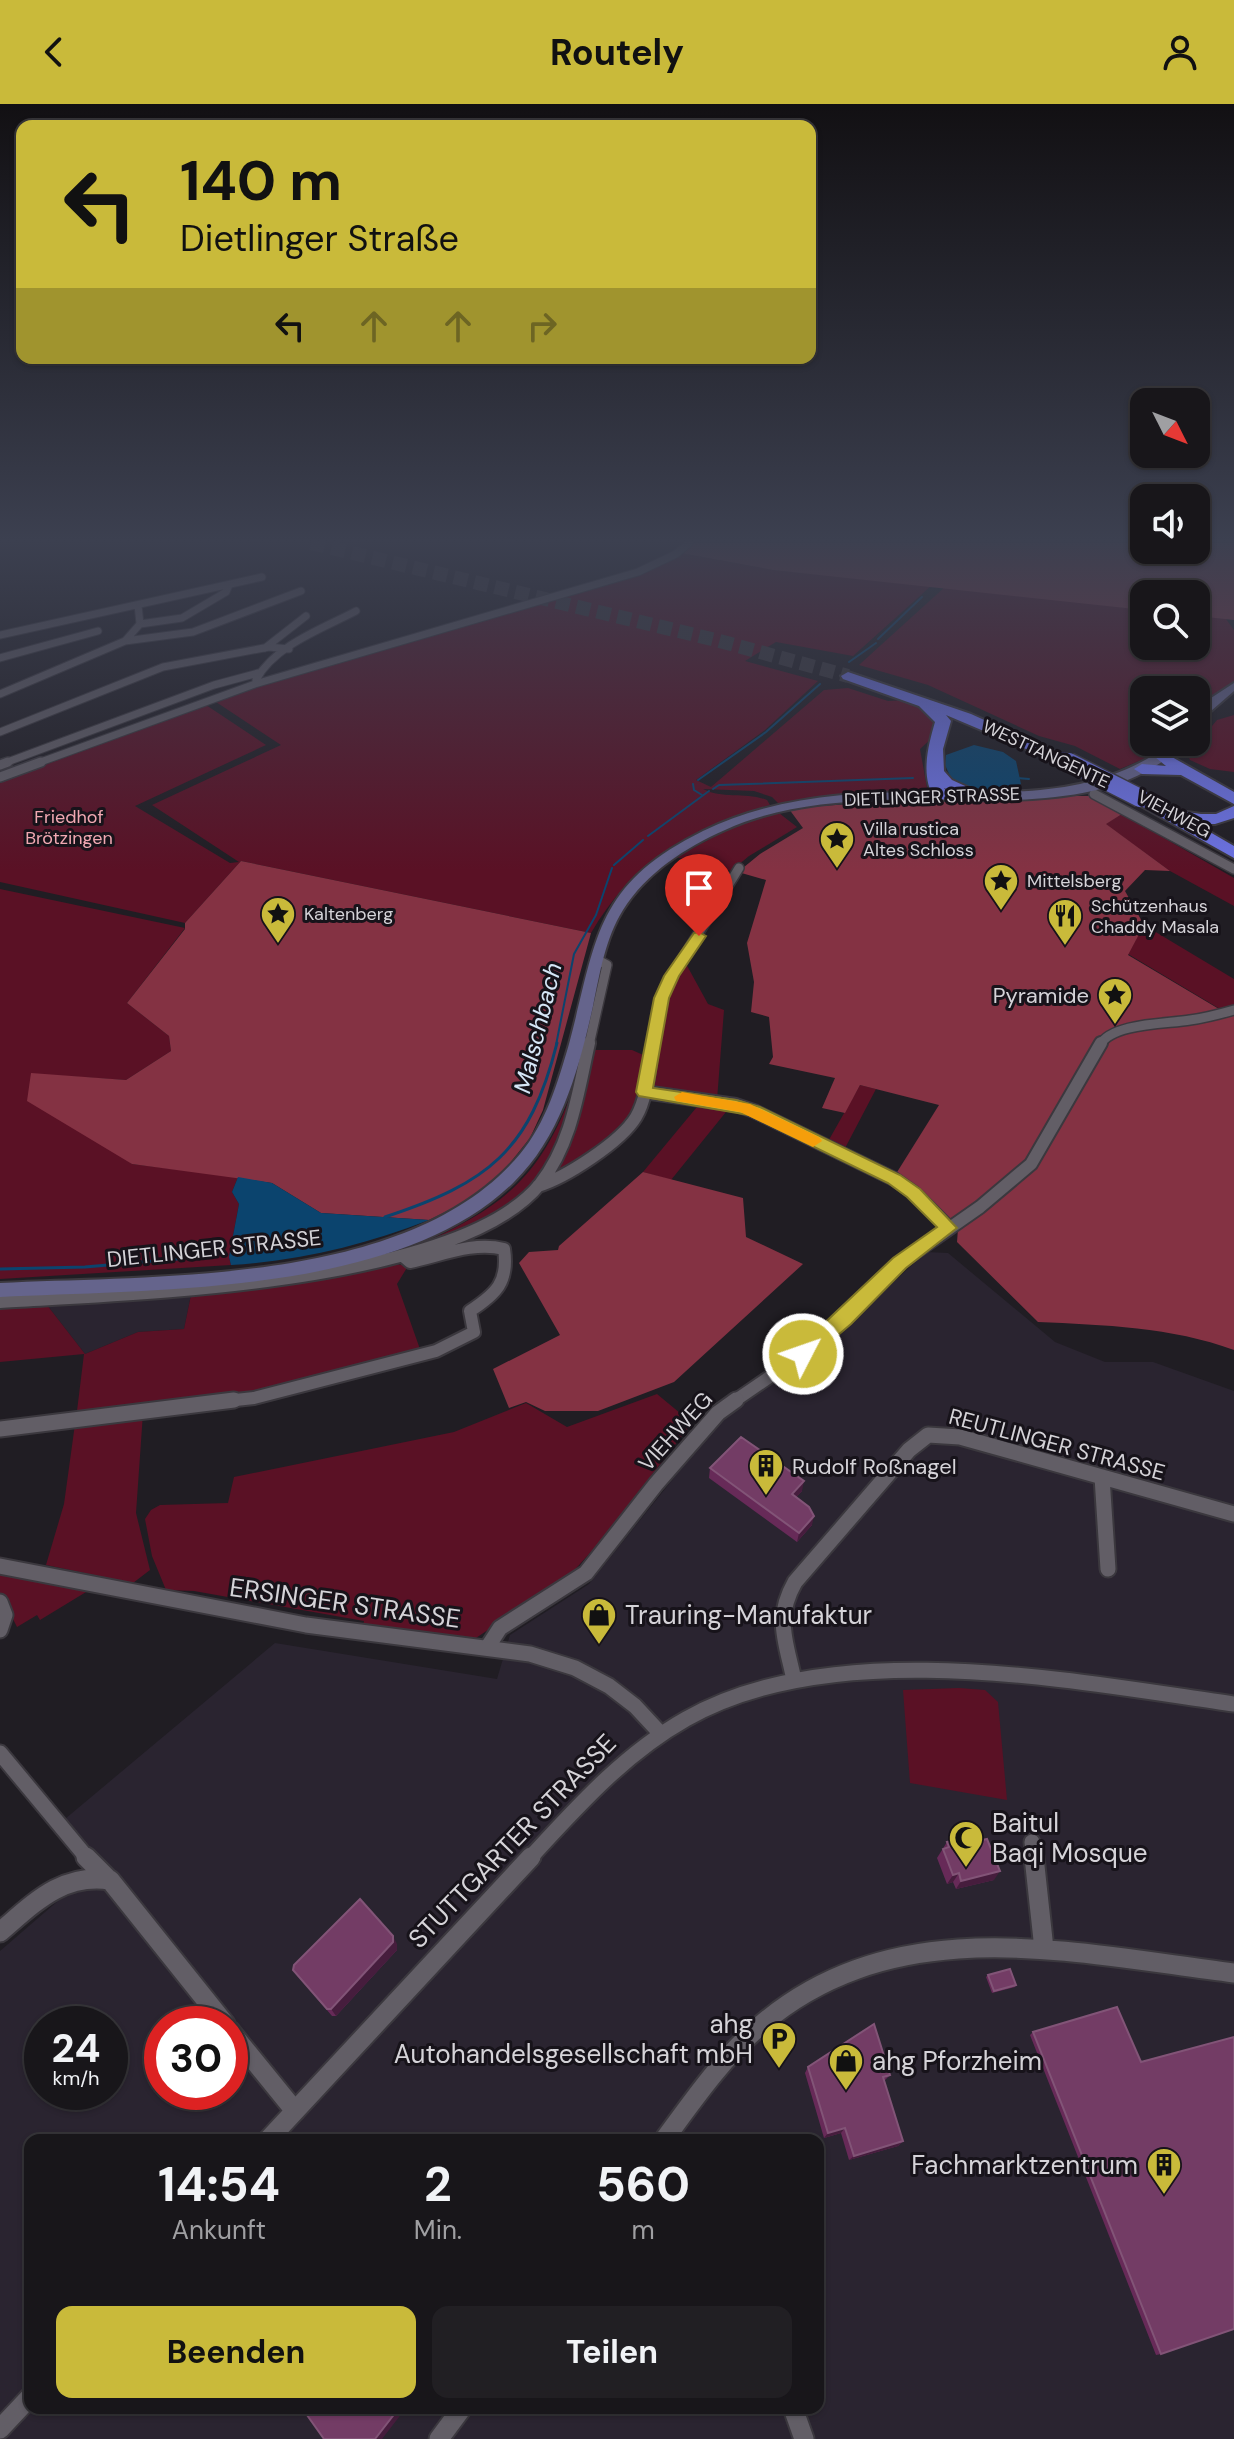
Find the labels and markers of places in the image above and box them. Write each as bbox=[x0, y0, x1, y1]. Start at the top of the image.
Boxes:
place label: Villa rustica Altes Schloss bbox=[863, 817, 974, 862]
place icon: Villa rustica Altes Schloss bbox=[818, 820, 856, 870]
pin bbox=[665, 854, 733, 936]
place icon: Mittelsberg bbox=[982, 862, 1020, 912]
place label: Mittelsberg bbox=[1027, 869, 1122, 893]
place label: Schützenhaus Chaddy Masala bbox=[1091, 894, 1219, 939]
place icon: Kaltenberg bbox=[259, 895, 297, 945]
restaurant icon: Schützenhaus Chaddy Masala bbox=[1046, 897, 1084, 947]
place label: Kaltenberg bbox=[304, 902, 393, 926]
place icon: Pyramide bbox=[1096, 976, 1134, 1026]
place label: Pyramide bbox=[993, 981, 1089, 1010]
building icon: Rudolf Roßnagel bbox=[747, 1447, 785, 1497]
place label: Rudolf Roßnagel bbox=[792, 1452, 957, 1481]
shop icon: Trauring-Manufaktur bbox=[580, 1596, 618, 1646]
place label: Trauring-Manufaktur bbox=[625, 1598, 872, 1632]
place label: Baitul Baqi Mosque bbox=[992, 1806, 1148, 1870]
mosque icon: Baitul Baqi Mosque bbox=[947, 1819, 985, 1869]
place label: ahg Autohandelsgesellschaft mbH bbox=[394, 2007, 753, 2071]
parking icon: ahg Autohandelsgesellschaft mbH bbox=[760, 2020, 798, 2070]
shop icon: ahg Pforzheim bbox=[827, 2042, 865, 2092]
place label: ahg Pforzheim bbox=[872, 2044, 1042, 2078]
building icon: Fachmarktzentrum bbox=[1145, 2146, 1183, 2196]
place label: Fachmarktzentrum bbox=[911, 2148, 1138, 2182]

